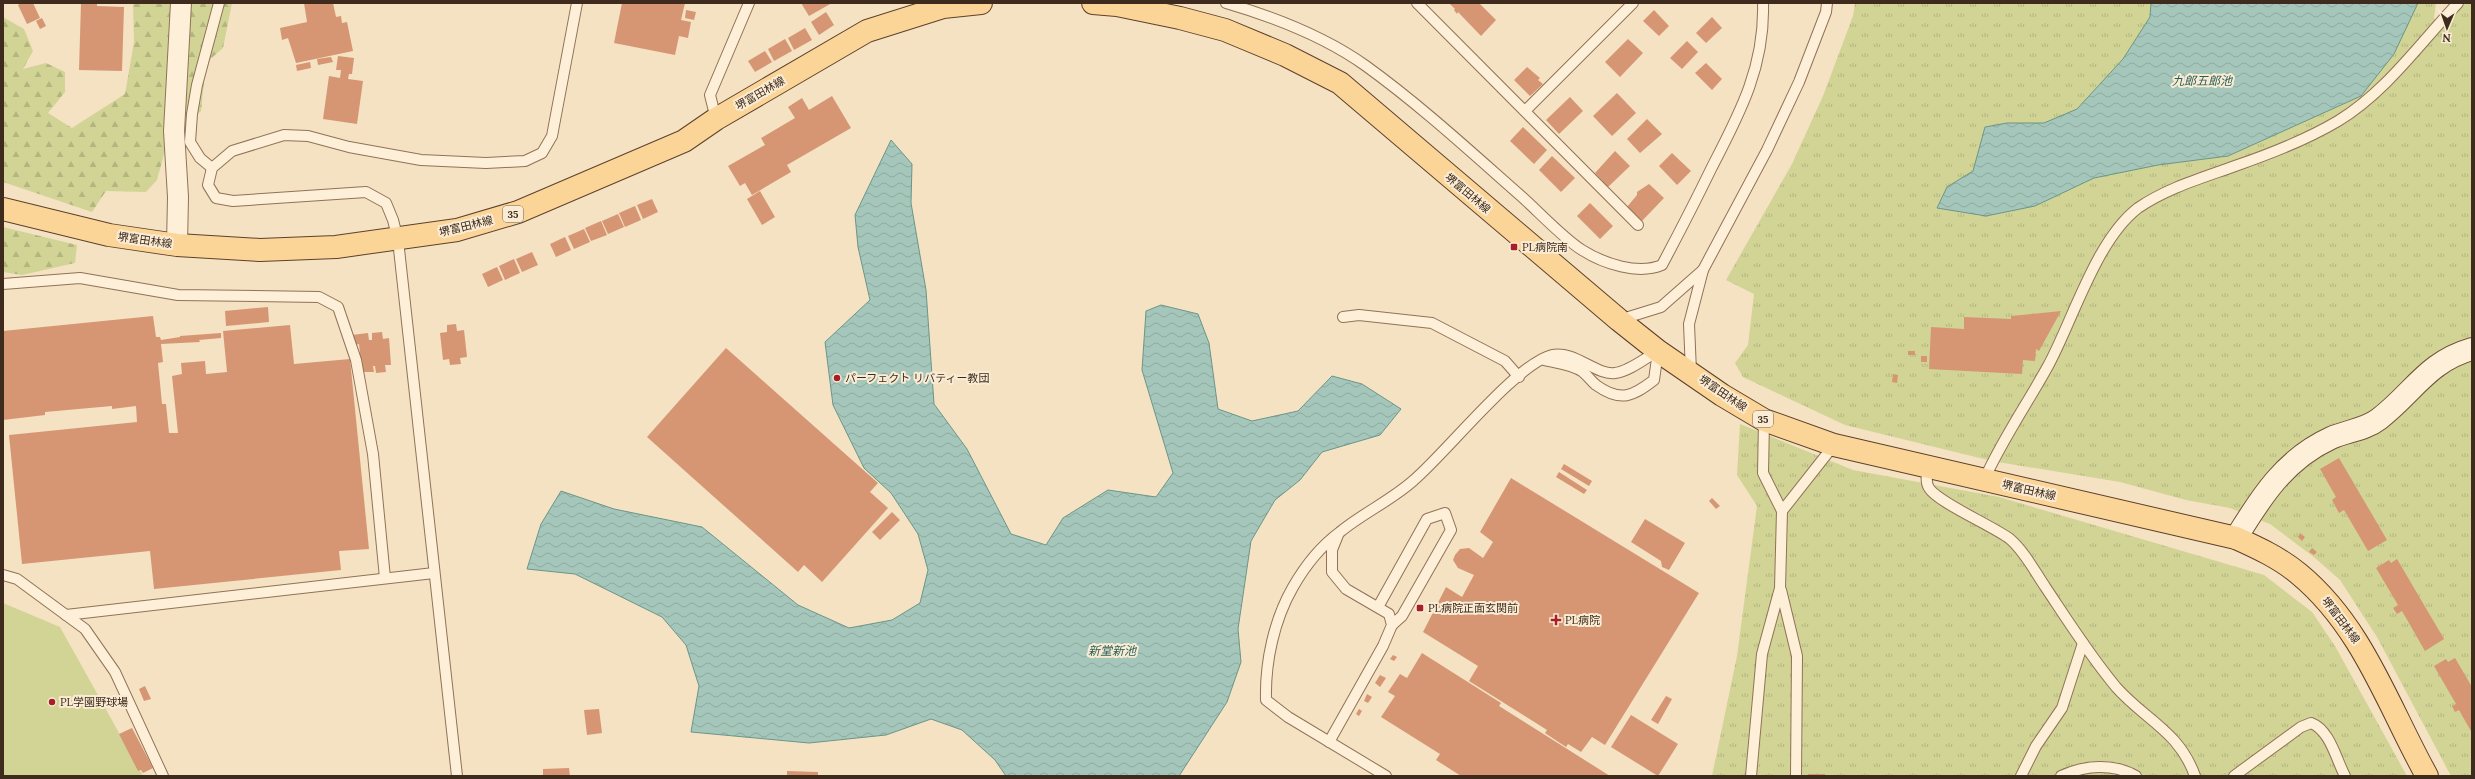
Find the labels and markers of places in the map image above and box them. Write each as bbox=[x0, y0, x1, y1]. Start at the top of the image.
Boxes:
place label: PL病院南 bbox=[1522, 240, 1568, 254]
marker: PL病院南 bbox=[1509, 242, 1519, 252]
place label: パーフェクト リバティー教団 bbox=[845, 371, 990, 385]
marker: パーフェクト リバティー教団 bbox=[832, 373, 842, 383]
place label: PL病院正面玄関前 bbox=[1428, 601, 1518, 615]
marker: PL病院正面玄関前 bbox=[1415, 603, 1425, 613]
place label: PL病院 bbox=[1565, 613, 1600, 627]
marker: PL病院 bbox=[1550, 614, 1562, 626]
place label: PL学園野球場 bbox=[60, 695, 128, 709]
marker: PL学園野球場 bbox=[47, 697, 57, 707]

